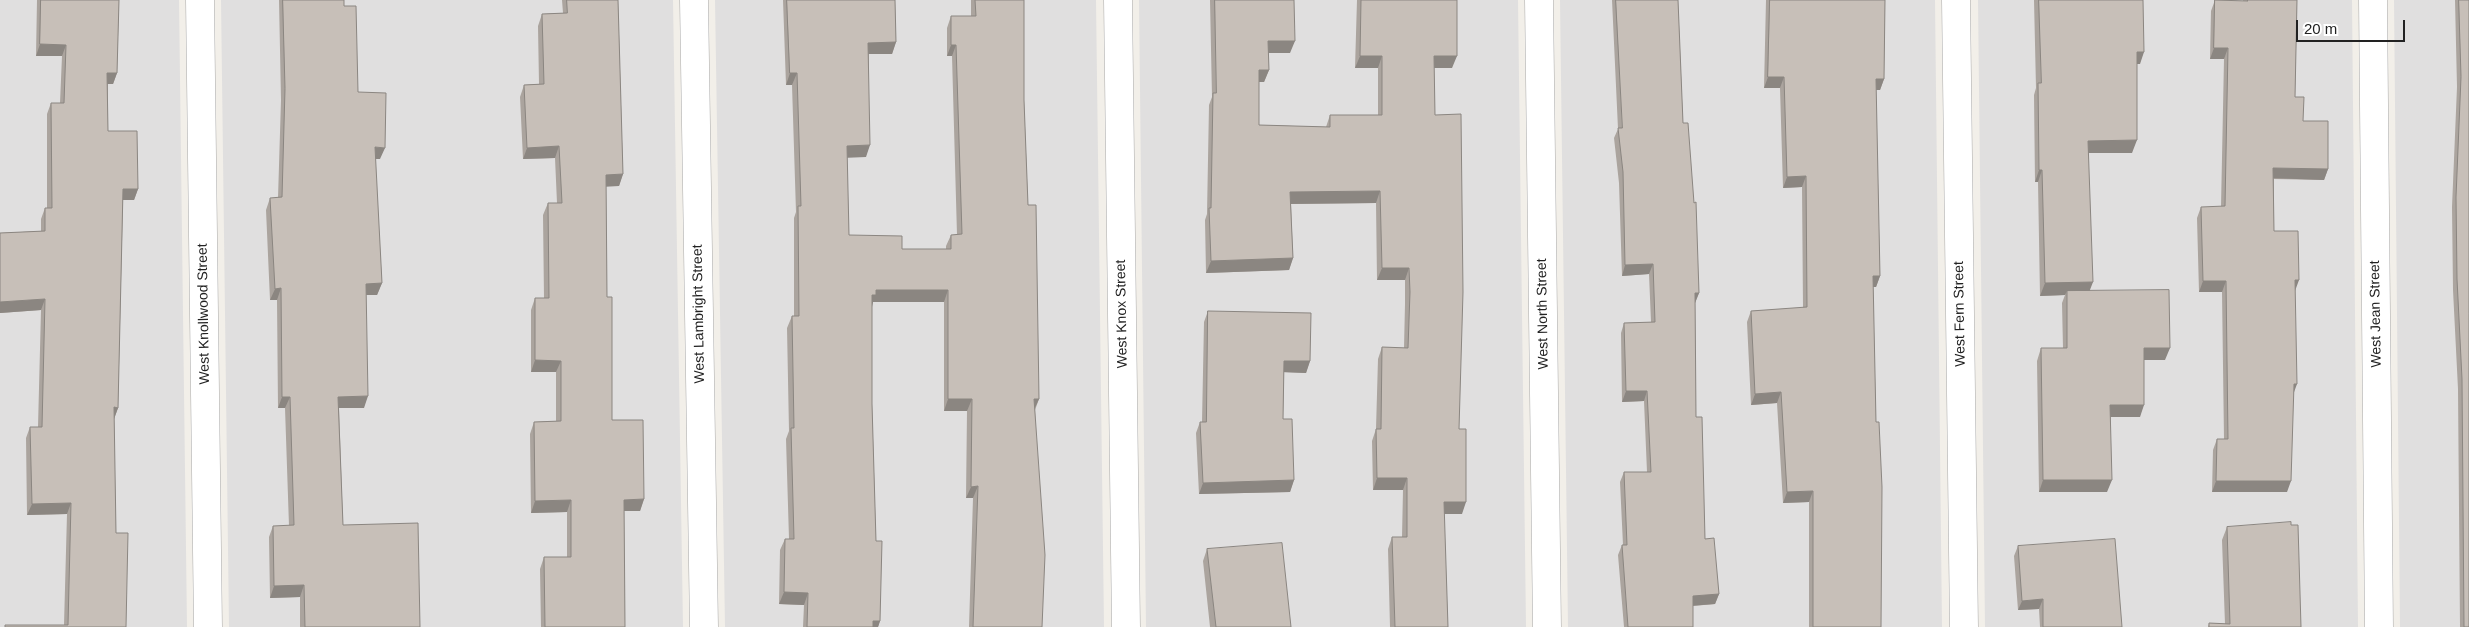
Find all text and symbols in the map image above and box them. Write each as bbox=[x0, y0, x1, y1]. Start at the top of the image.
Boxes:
scale bar bbox=[2299, 10, 2408, 42]
text: 20 m bbox=[2304, 20, 2337, 37]
street label: West Knollwood Street bbox=[194, 243, 214, 385]
street label: West Lambright Street bbox=[689, 244, 709, 384]
street label: West North Street bbox=[1534, 258, 1552, 370]
street label: West Knox Street bbox=[1113, 260, 1131, 368]
street label: West Jean Street bbox=[2367, 260, 2385, 368]
street label: West Fern Street bbox=[1951, 261, 1969, 367]

